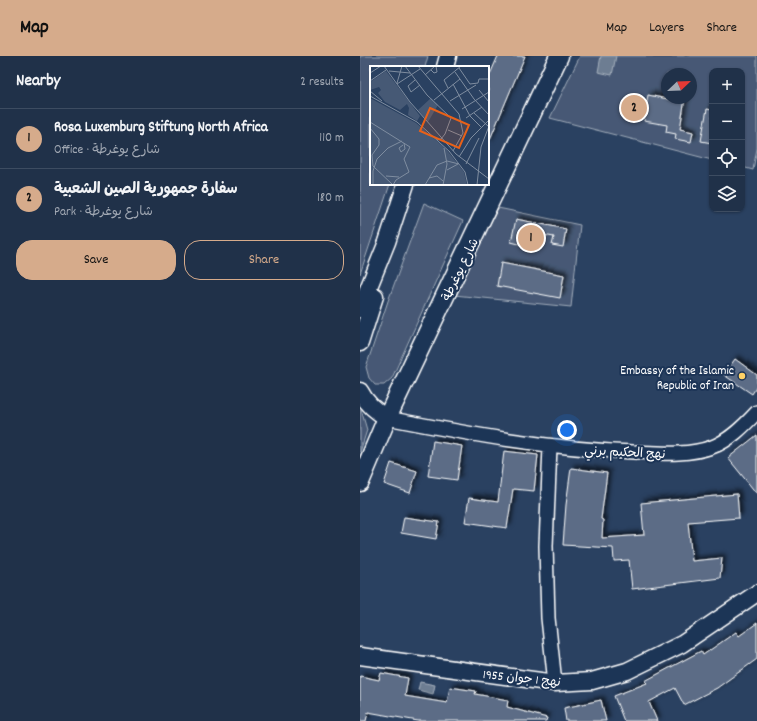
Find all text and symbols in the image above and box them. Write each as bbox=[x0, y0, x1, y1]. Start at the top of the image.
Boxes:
text: Map bbox=[20, 15, 49, 42]
text: Map bbox=[606, 18, 627, 38]
text: Layers bbox=[649, 18, 684, 38]
text: Share bbox=[706, 18, 737, 38]
inset map bbox=[370, 66, 489, 185]
north arrow bbox=[661, 68, 697, 104]
map controls bbox=[709, 68, 745, 212]
button: + bbox=[709, 68, 745, 104]
text: Nearby bbox=[16, 70, 60, 94]
text: 2 results bbox=[300, 73, 344, 92]
pin: 2 bbox=[621, 93, 647, 123]
button: − bbox=[709, 104, 745, 140]
text: Rosa Luxemburg Stiftung North Africa bbox=[54, 117, 268, 139]
text: 1 bbox=[28, 129, 30, 148]
text: 110 m bbox=[319, 129, 344, 148]
button: locate bbox=[709, 140, 745, 176]
text: Office · شارع يوغرطة bbox=[54, 141, 160, 160]
button: layers bbox=[709, 176, 745, 212]
text: سفارة جمهورية الصين الشعبية bbox=[54, 179, 238, 201]
text: 2 bbox=[26, 189, 32, 208]
text: 180 m bbox=[317, 189, 344, 208]
text: Park · شارع يوغرطة bbox=[54, 203, 153, 222]
pin: 1 bbox=[518, 223, 544, 253]
street label: شارع يوغرطة bbox=[438, 235, 485, 305]
button: Save bbox=[16, 240, 176, 280]
button: Share bbox=[184, 240, 344, 280]
place label: Embassy of the Islamic Republic of Iran bbox=[620, 362, 734, 396]
marker: Embassy of the Islamic Republic of Iran bbox=[737, 371, 747, 381]
your location bbox=[557, 420, 577, 440]
street label: نهج الحكيم برني bbox=[584, 442, 666, 465]
street label: نهج 1 جوان 1955 bbox=[482, 666, 562, 693]

